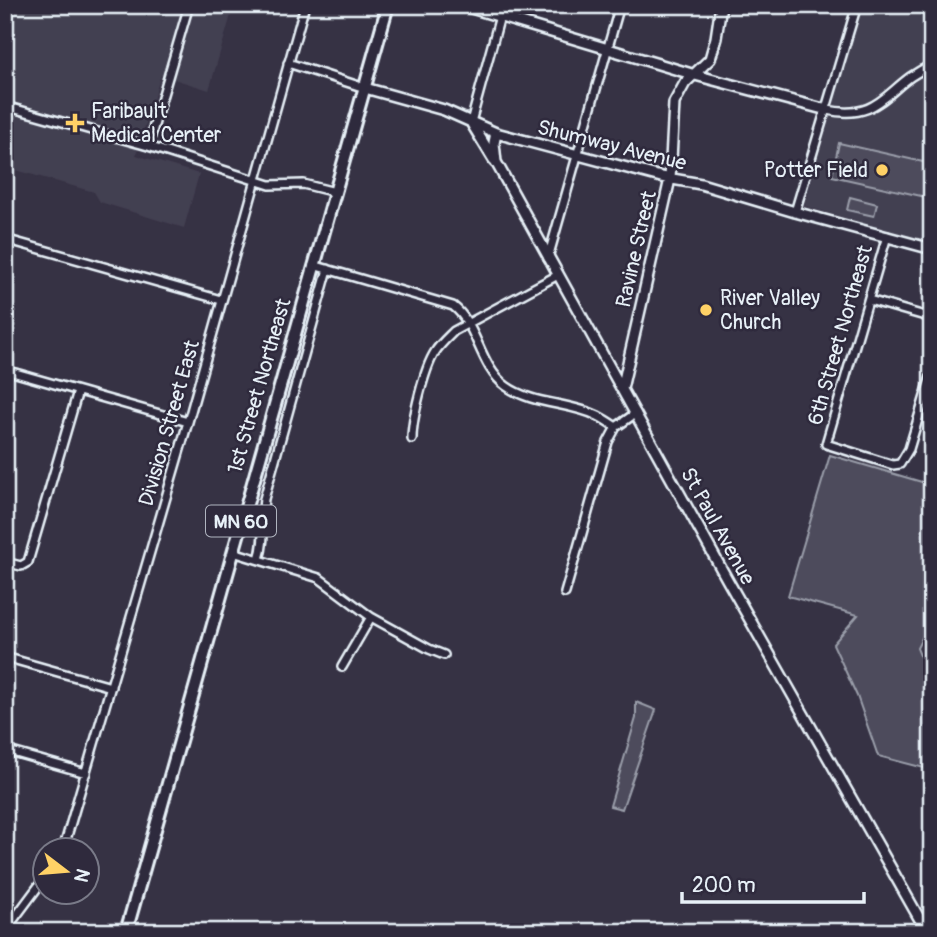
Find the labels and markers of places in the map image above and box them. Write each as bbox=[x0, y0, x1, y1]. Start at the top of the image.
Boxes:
place label: Faribault Medical Center bbox=[91, 98, 222, 149]
marker: Faribault Medical Center bbox=[65, 113, 85, 133]
place label: Potter Field bbox=[764, 157, 868, 184]
marker: Potter Field bbox=[874, 162, 890, 178]
place label: River Valley Church bbox=[720, 285, 820, 336]
marker: River Valley Church bbox=[698, 302, 714, 318]

